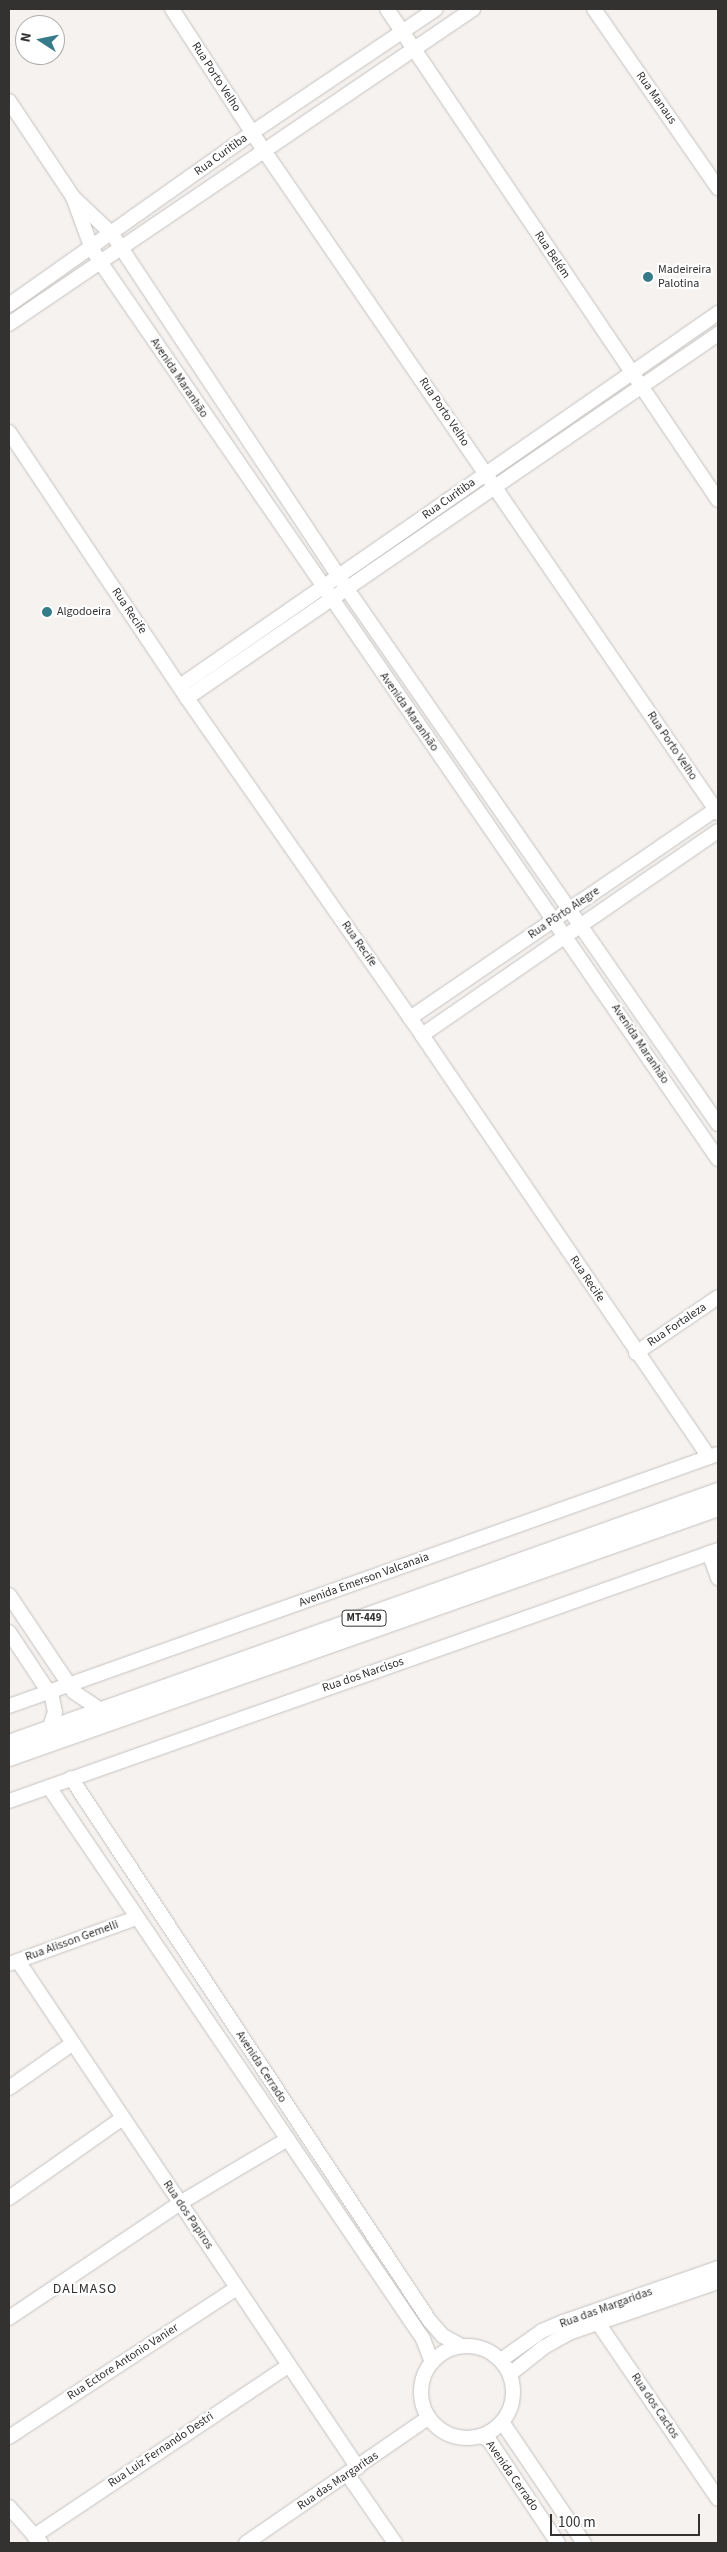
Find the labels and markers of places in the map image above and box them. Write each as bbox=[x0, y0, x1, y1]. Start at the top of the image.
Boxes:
place label: Madeireira Palotina bbox=[658, 263, 711, 291]
marker: Madeireira Palotina bbox=[642, 271, 654, 283]
place label: Algodoeira bbox=[57, 605, 111, 619]
marker: Algodoeira bbox=[41, 606, 53, 618]

